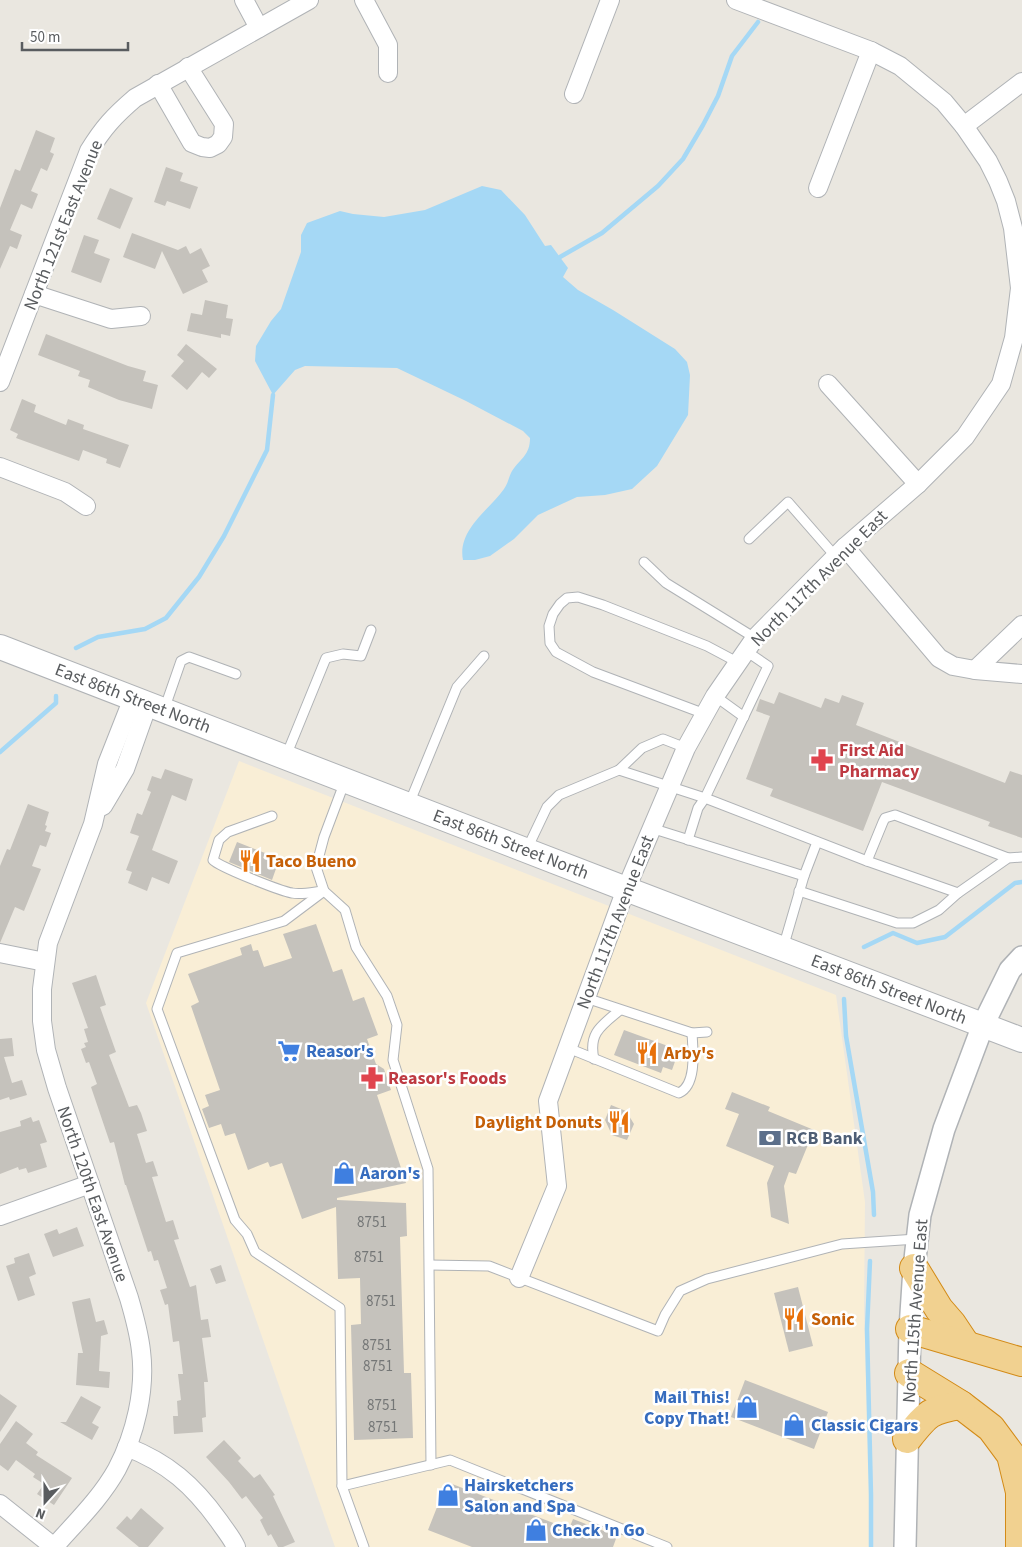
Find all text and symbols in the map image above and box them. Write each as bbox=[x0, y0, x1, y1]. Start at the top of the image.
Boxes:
scale bar bbox=[22, 20, 129, 52]
text: 50 m bbox=[30, 27, 60, 48]
street label: North 121st East Avenue bbox=[18, 136, 109, 314]
street label: North 117th Avenue East bbox=[745, 504, 893, 652]
street label: East 86th Street North bbox=[51, 657, 214, 740]
place label: First Aid Pharmacy bbox=[839, 738, 920, 784]
pharmacy icon: First Aid Pharmacy bbox=[809, 747, 835, 773]
street label: East 86th Street North bbox=[429, 803, 592, 886]
street label: North 117th Avenue East bbox=[571, 832, 660, 1013]
restaurant icon: Taco Bueno bbox=[237, 848, 263, 874]
place label: Taco Bueno bbox=[266, 849, 357, 874]
street label: East 86th Street North bbox=[807, 948, 970, 1031]
supermarket icon: Reasor's bbox=[276, 1038, 302, 1064]
place label: Reasor's bbox=[306, 1039, 374, 1064]
restaurant icon: Arby's bbox=[634, 1040, 660, 1066]
place label: Arby's bbox=[663, 1041, 714, 1066]
pharmacy icon: Reasor's Foods bbox=[359, 1065, 385, 1091]
place label: Reasor's Foods bbox=[388, 1066, 507, 1091]
street label: North 120th East Avenue bbox=[51, 1103, 134, 1285]
restaurant icon: Daylight Donuts bbox=[606, 1109, 632, 1135]
place label: Daylight Donuts bbox=[475, 1110, 602, 1135]
bank icon: RCB Bank bbox=[757, 1125, 783, 1151]
place label: RCB Bank bbox=[786, 1126, 863, 1151]
shop icon: Aaron's bbox=[331, 1160, 357, 1186]
place label: Aaron's bbox=[359, 1161, 420, 1186]
house number: 8751 bbox=[357, 1212, 387, 1233]
street label: North 115th Avenue East bbox=[897, 1218, 934, 1404]
house number: 8751 bbox=[354, 1247, 384, 1268]
house number: 8751 bbox=[366, 1291, 396, 1312]
restaurant icon: Sonic bbox=[781, 1306, 807, 1332]
place label: Sonic bbox=[811, 1307, 855, 1332]
house number: 8751 bbox=[362, 1335, 392, 1356]
house number: 8751 bbox=[363, 1356, 393, 1377]
place label: Mail This! Copy That! bbox=[644, 1385, 730, 1431]
shop icon: Mail This! Copy That! bbox=[734, 1394, 760, 1420]
house number: 8751 bbox=[367, 1395, 397, 1416]
shop icon: Classic Cigars bbox=[781, 1412, 807, 1438]
place label: Classic Cigars bbox=[811, 1413, 918, 1438]
house number: 8751 bbox=[368, 1417, 398, 1438]
place label: Hairsketchers Salon and Spa bbox=[464, 1473, 576, 1519]
north arrow bbox=[20, 1477, 70, 1527]
shop icon: Hairsketchers Salon and Spa bbox=[435, 1482, 461, 1508]
text: N bbox=[33, 1502, 49, 1524]
shop icon: Check 'n Go bbox=[523, 1517, 549, 1543]
place label: Check 'n Go bbox=[552, 1518, 645, 1543]

